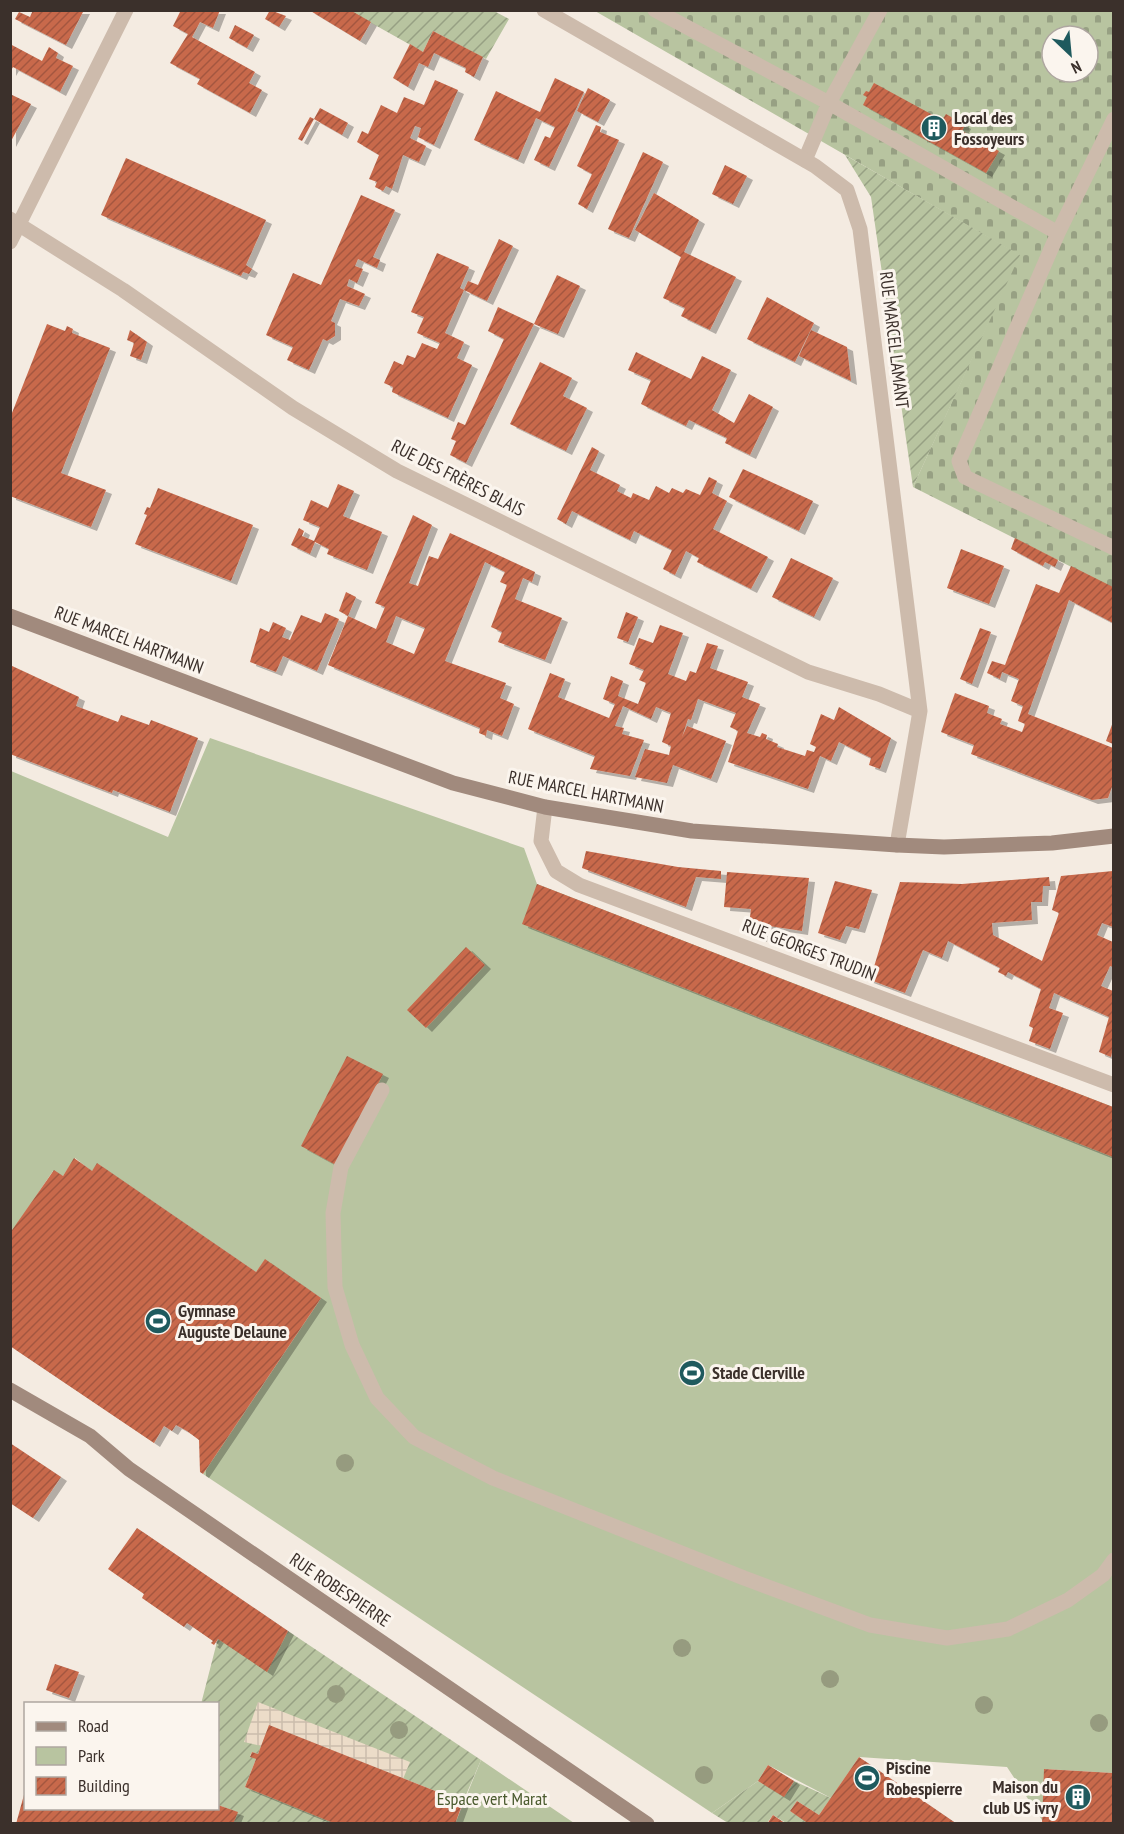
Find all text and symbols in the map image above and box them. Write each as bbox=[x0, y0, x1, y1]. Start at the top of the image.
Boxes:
north arrow bbox=[1040, 24, 1100, 84]
text: N bbox=[1068, 57, 1085, 78]
place label: Local des Fossoyeurs bbox=[954, 106, 1024, 150]
building icon: Local des Fossoyeurs bbox=[919, 113, 949, 143]
street label: RUE MARCEL LAMANT bbox=[875, 270, 914, 410]
street label: RUE DES FRÈRES BLAIS bbox=[388, 434, 529, 521]
street label: RUE MARCEL HARTMANN bbox=[51, 601, 207, 679]
street label: RUE MARCEL HARTMANN bbox=[507, 765, 666, 818]
street label: RUE GEORGES TRUDIN bbox=[739, 913, 879, 986]
place label: Gymnase Auguste Delaune bbox=[177, 1299, 287, 1343]
sports icon: Gymnase Auguste Delaune bbox=[143, 1306, 173, 1336]
sports icon: Stade Clerville bbox=[677, 1358, 707, 1388]
place label: Stade Clerville bbox=[712, 1361, 805, 1384]
street label: RUE ROBESPIERRE bbox=[286, 1547, 395, 1632]
legend bbox=[24, 1702, 219, 1810]
text: Road bbox=[78, 1714, 109, 1737]
text: Park bbox=[78, 1744, 105, 1767]
place label: Piscine Robespierre bbox=[886, 1756, 963, 1800]
sports icon: Piscine Robespierre bbox=[852, 1763, 882, 1793]
text: Building bbox=[78, 1774, 130, 1797]
place label: Maison du club US ivry bbox=[983, 1775, 1059, 1819]
building icon: Maison du club US ivry bbox=[1063, 1782, 1093, 1812]
park label: Espace vert Marat bbox=[437, 1787, 547, 1810]

